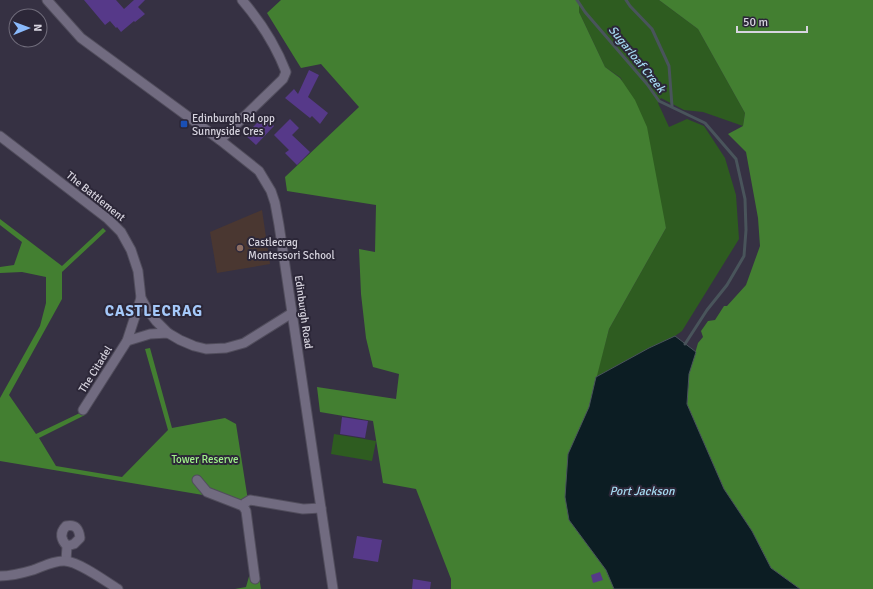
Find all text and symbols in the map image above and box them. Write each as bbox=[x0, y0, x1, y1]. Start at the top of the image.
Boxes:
north arrow bbox=[8, 8, 48, 48]
scale bar bbox=[737, 8, 807, 34]
text: 50 m bbox=[743, 15, 768, 30]
water label: Sugarloaf Creek bbox=[605, 23, 669, 97]
text: N bbox=[31, 24, 44, 32]
place label: Edinburgh Rd opp Sunnyside Cres bbox=[192, 112, 275, 138]
marker: Edinburgh Rd opp Sunnyside Cres bbox=[179, 119, 189, 129]
street label: The Battlement bbox=[64, 169, 128, 224]
place label: Castlecrag Montessori School bbox=[248, 236, 335, 262]
marker: Castlecrag Montessori School bbox=[235, 243, 245, 253]
street label: Edinburgh Road bbox=[292, 274, 315, 350]
district label: CASTLECRAG bbox=[105, 302, 203, 320]
street label: The Citadel bbox=[76, 343, 115, 395]
park label: Tower Reserve bbox=[172, 453, 238, 466]
water label: Port Jackson bbox=[609, 484, 675, 499]

